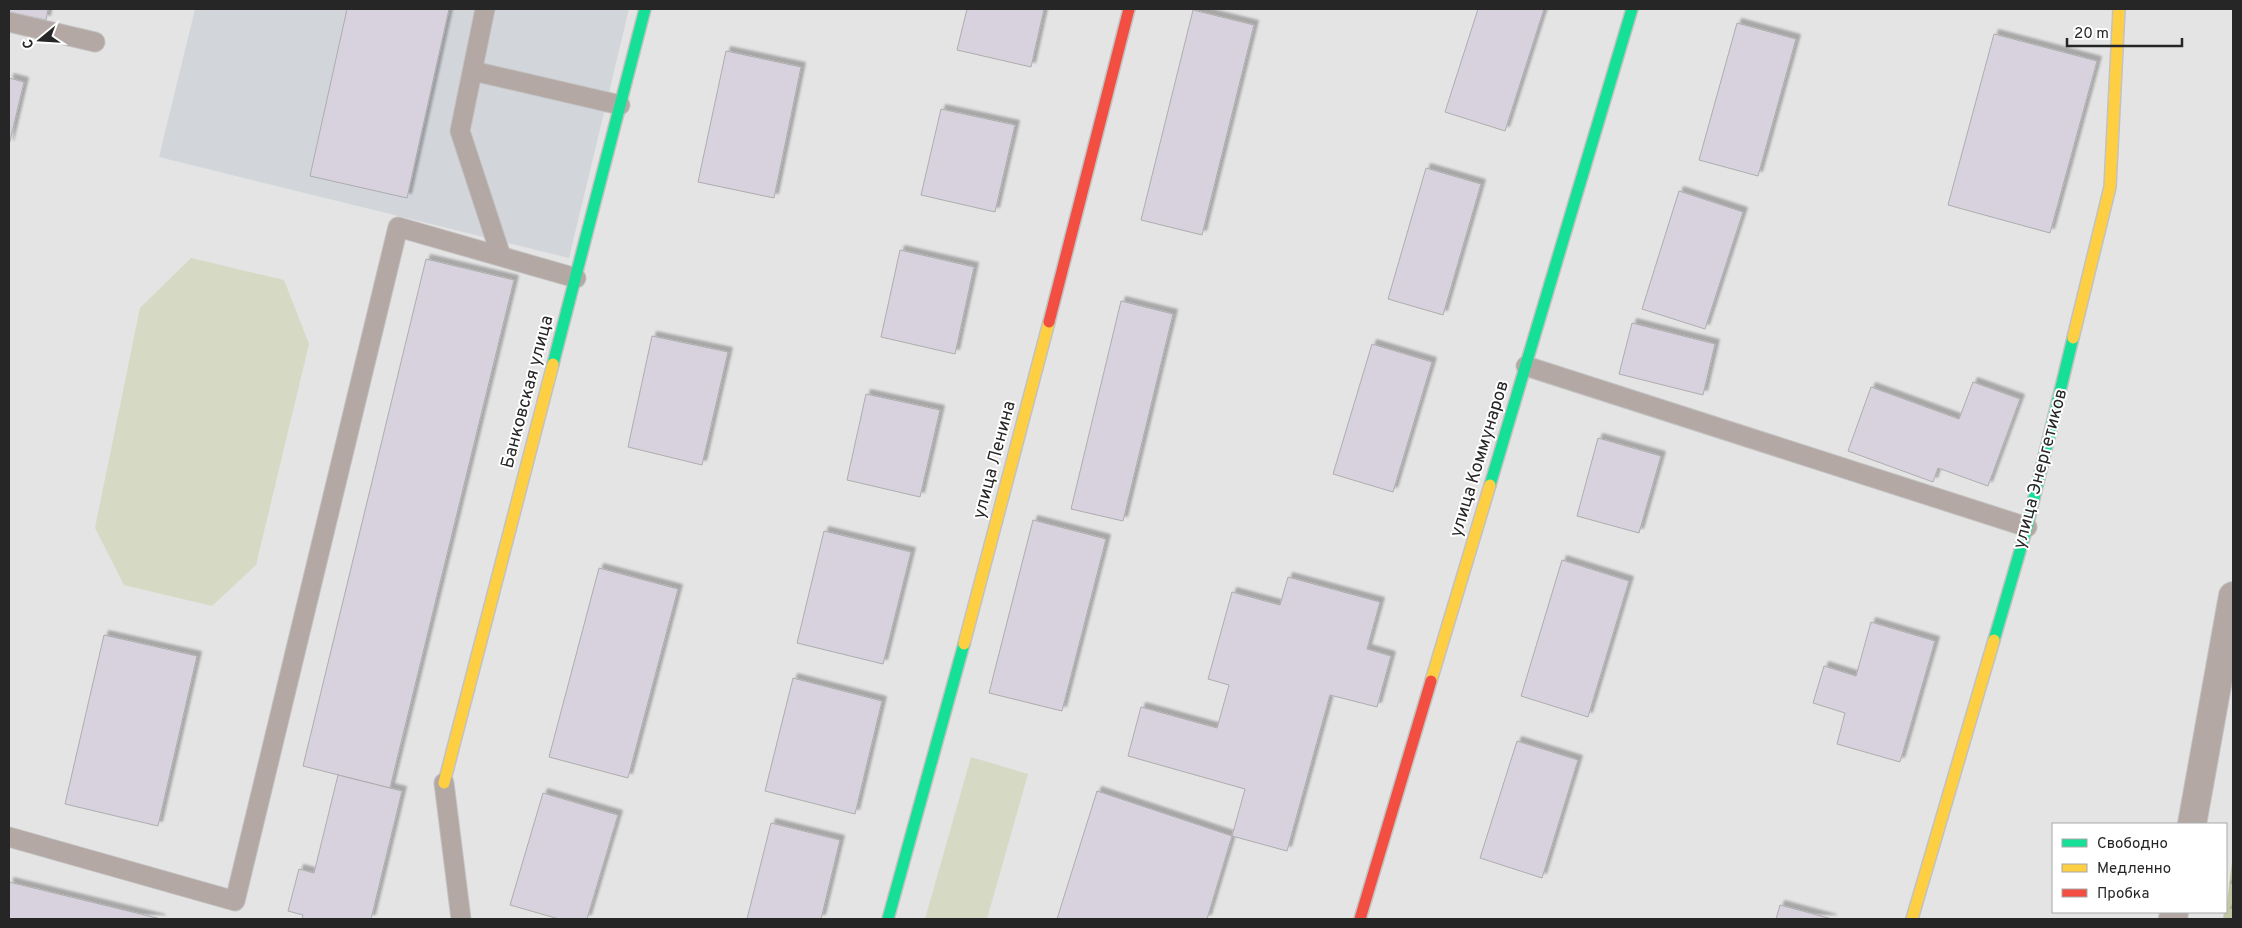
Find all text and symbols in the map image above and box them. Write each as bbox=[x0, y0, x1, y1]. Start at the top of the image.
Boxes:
north arrow bbox=[15, 15, 65, 65]
scale bar bbox=[2067, 15, 2182, 47]
text: 20 m bbox=[2074, 25, 2109, 44]
text: С bbox=[20, 37, 39, 50]
street label: Банковская улица bbox=[496, 313, 560, 471]
street label: улица Коммунаров bbox=[1445, 378, 1515, 540]
street label: улица Энергетиков bbox=[2009, 386, 2073, 552]
street label: улица Ленина bbox=[968, 398, 1022, 522]
legend bbox=[2052, 823, 2227, 913]
text: Свободно bbox=[2097, 835, 2168, 854]
text: Медленно bbox=[2097, 860, 2171, 879]
text: Пробка bbox=[2097, 885, 2149, 904]

